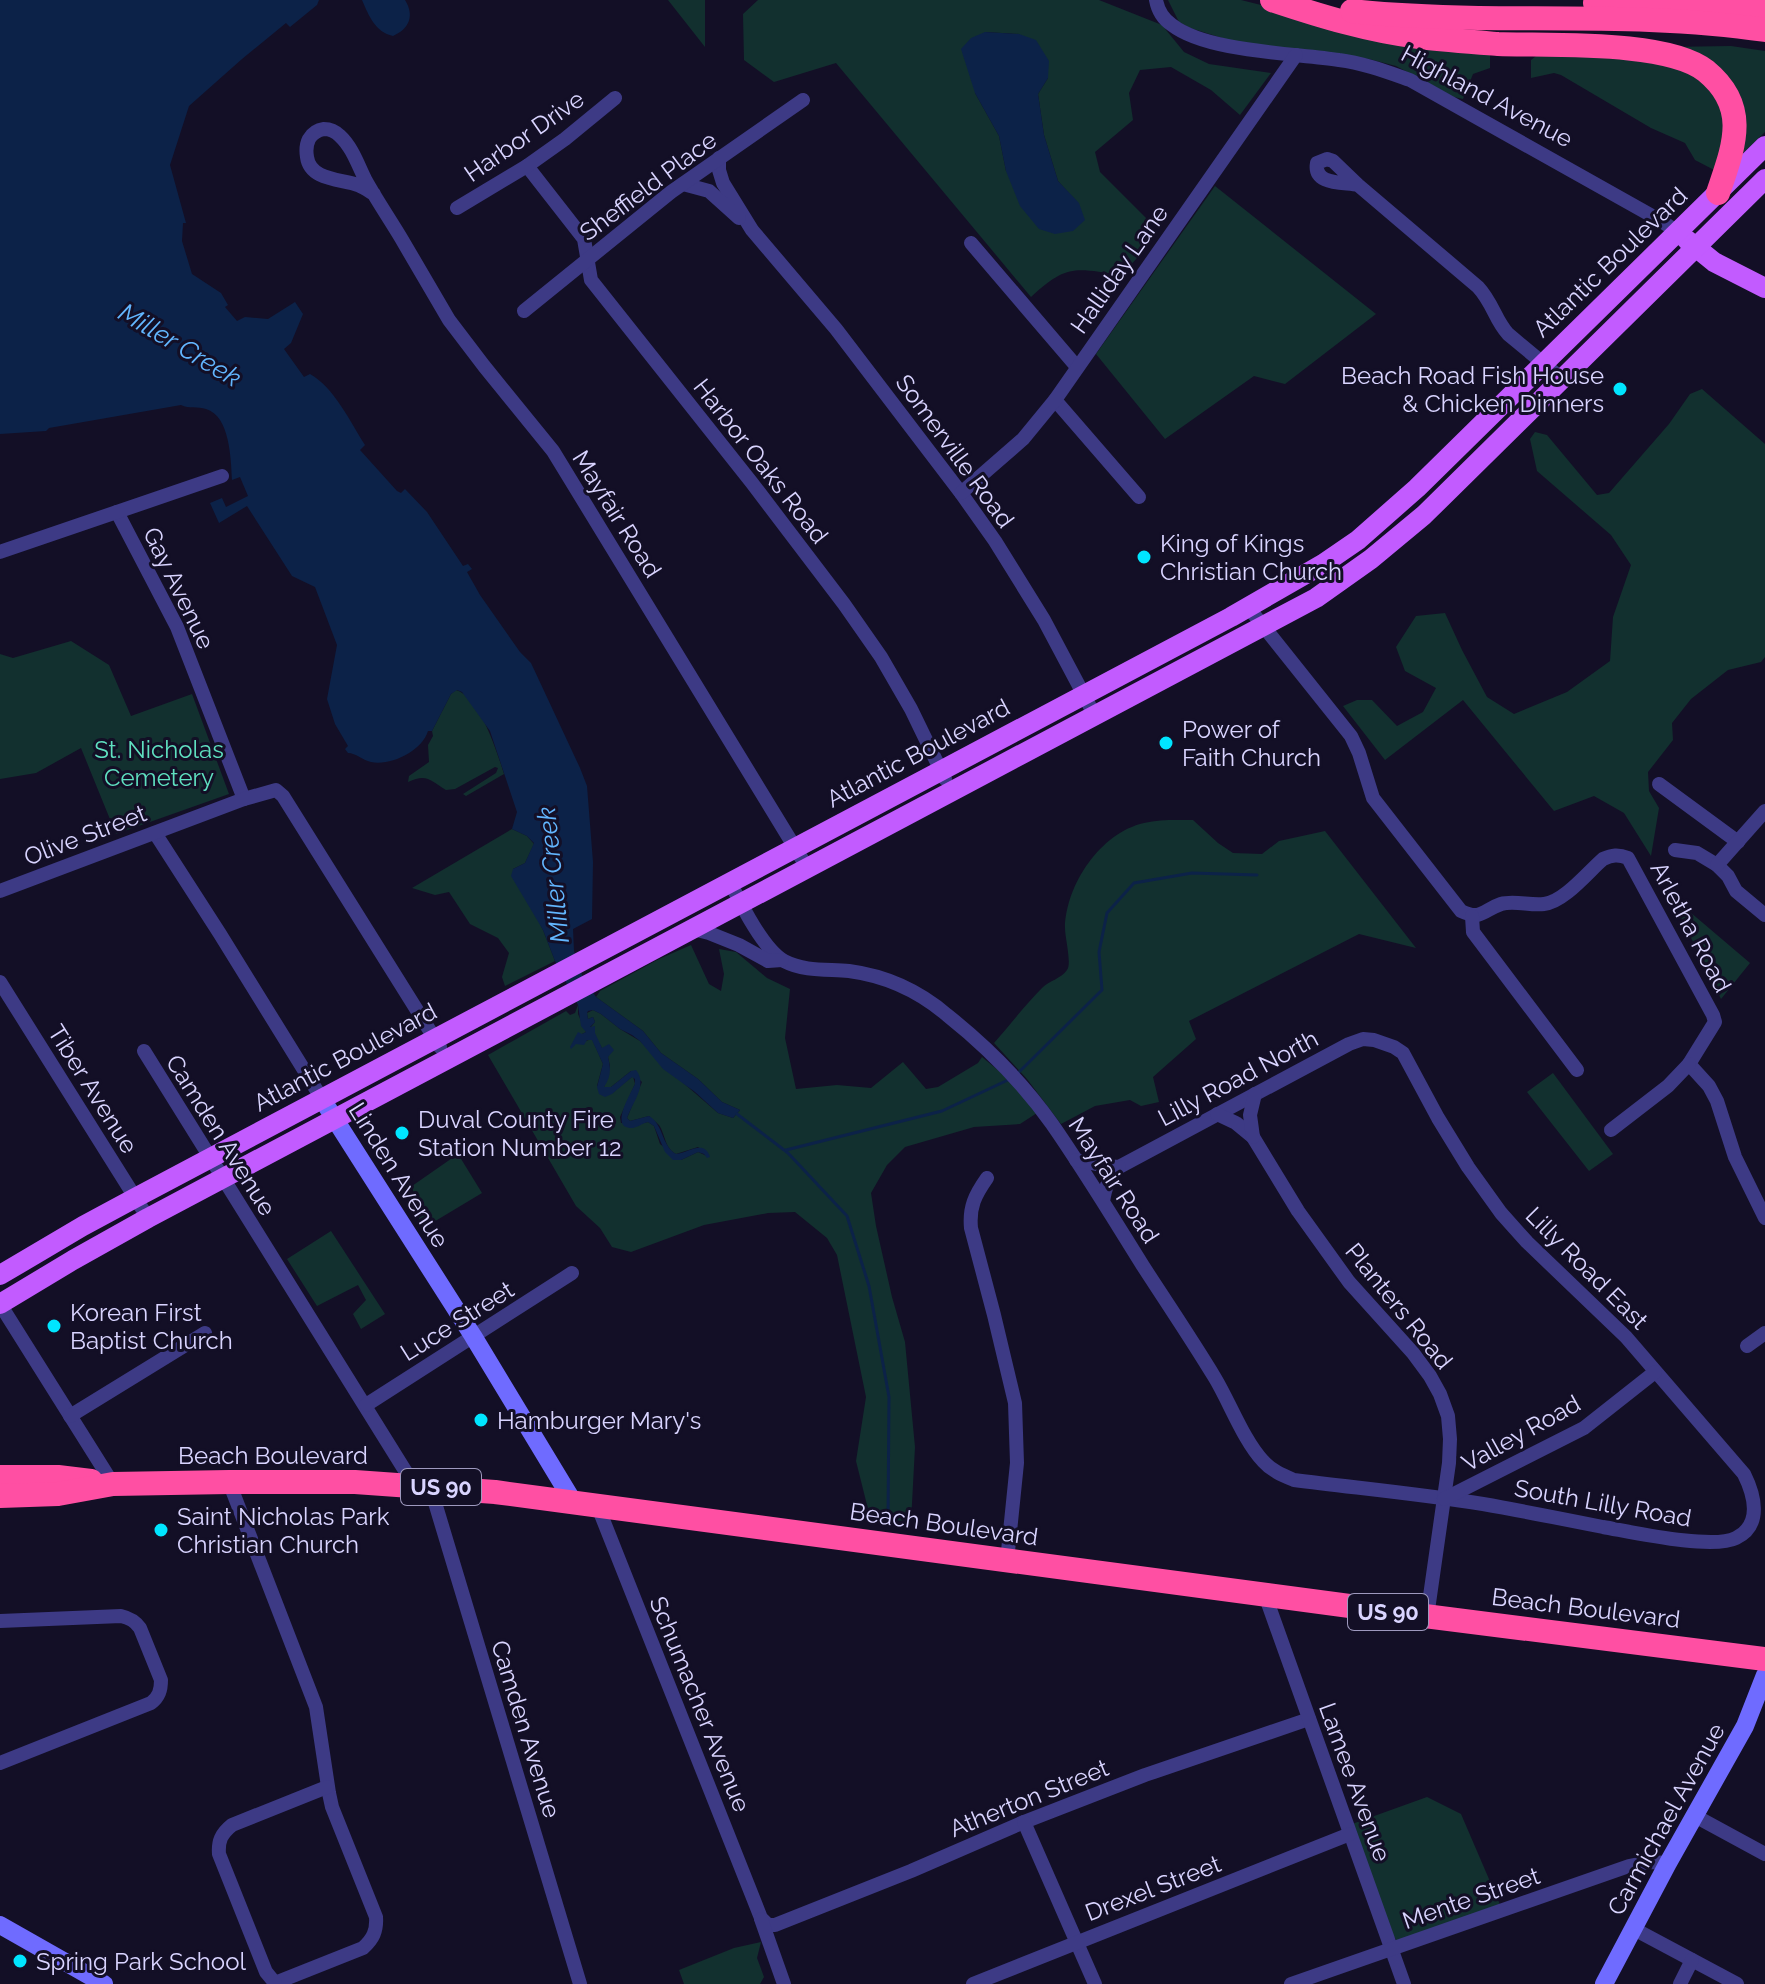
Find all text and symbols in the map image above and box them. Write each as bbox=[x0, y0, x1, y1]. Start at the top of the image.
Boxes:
street label: Highland Avenue bbox=[1396, 39, 1578, 153]
street label: Harbor Drive bbox=[459, 84, 589, 188]
street label: Sheffield Place bbox=[574, 125, 722, 247]
street label: Atlantic Boulevard bbox=[1527, 181, 1693, 343]
street label: Halliday Lane bbox=[1064, 199, 1174, 339]
water label: Miller Creek bbox=[113, 297, 247, 393]
place label: Beach Road Fish House & Chicken Dinners bbox=[1341, 361, 1604, 418]
street label: Somerville Road bbox=[890, 369, 1020, 533]
street label: Harbor Oaks Road bbox=[688, 373, 834, 549]
marker: Beach Road Fish House & Chicken Dinners bbox=[1611, 380, 1629, 398]
street label: Mayfair Road bbox=[566, 445, 668, 583]
street label: Gay Avenue bbox=[137, 522, 221, 654]
place label: King of Kings Christian Church bbox=[1160, 529, 1342, 586]
marker: King of Kings Christian Church bbox=[1135, 548, 1153, 566]
street label: Atlantic Boulevard bbox=[821, 693, 1015, 813]
place label: Power of Faith Church bbox=[1182, 715, 1321, 772]
marker: Power of Faith Church bbox=[1157, 734, 1175, 752]
park label: St. Nicholas Cemetery bbox=[94, 735, 224, 792]
street label: Olive Street bbox=[20, 798, 150, 872]
water label: Miller Creek bbox=[531, 805, 575, 945]
street label: Arletha Road bbox=[1644, 857, 1738, 997]
street label: Atlantic Boulevard bbox=[248, 997, 442, 1117]
street label: Tiber Avenue bbox=[42, 1019, 144, 1159]
street label: Lilly Road North bbox=[1153, 1024, 1323, 1132]
street label: Camden Avenue bbox=[160, 1049, 282, 1221]
street label: Linden Avenue bbox=[343, 1097, 455, 1253]
place label: Duval County Fire Station Number 12 bbox=[418, 1105, 622, 1162]
street label: Mayfair Road bbox=[1063, 1112, 1165, 1248]
marker: Duval County Fire Station Number 12 bbox=[393, 1124, 411, 1142]
street label: Lilly Road East bbox=[1520, 1201, 1654, 1335]
street label: Planters Road bbox=[1339, 1237, 1459, 1375]
street label: Luce Street bbox=[395, 1275, 519, 1367]
place label: Korean First Baptist Church bbox=[70, 1298, 233, 1355]
marker: Korean First Baptist Church bbox=[45, 1317, 63, 1335]
street label: Valley Road bbox=[1457, 1389, 1585, 1477]
place label: Hamburger Mary's bbox=[497, 1406, 701, 1435]
marker: Hamburger Mary's bbox=[472, 1411, 490, 1429]
street label: Beach Boulevard bbox=[178, 1441, 368, 1470]
road number: US 90 bbox=[401, 1469, 481, 1505]
street label: South Lilly Road bbox=[1512, 1473, 1694, 1533]
street label: Beach Boulevard bbox=[848, 1496, 1040, 1552]
place label: Saint Nicholas Park Christian Church bbox=[177, 1502, 390, 1559]
marker: Saint Nicholas Park Christian Church bbox=[152, 1521, 170, 1539]
street label: Beach Boulevard bbox=[1490, 1582, 1682, 1634]
street label: Schumacher Avenue bbox=[644, 1592, 756, 1816]
road number: US 90 bbox=[1348, 1594, 1428, 1630]
street label: Camden Avenue bbox=[485, 1637, 567, 1821]
street label: Lamee Avenue bbox=[1313, 1699, 1397, 1865]
street label: Carmichael Avenue bbox=[1601, 1718, 1731, 1920]
street label: Atherton Street bbox=[945, 1753, 1113, 1843]
street label: Drexel Street bbox=[1081, 1849, 1225, 1927]
street label: Mente Street bbox=[1398, 1861, 1544, 1935]
place label: Spring Park School bbox=[36, 1947, 246, 1976]
marker: Spring Park School bbox=[11, 1952, 29, 1970]

